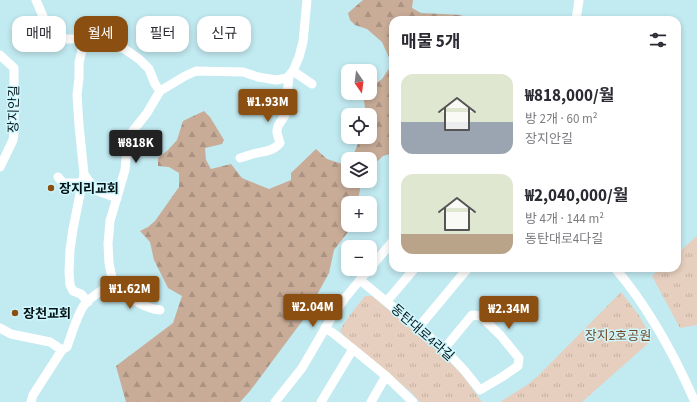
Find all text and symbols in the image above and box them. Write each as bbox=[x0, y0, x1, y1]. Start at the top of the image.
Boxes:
chip: 매매 bbox=[12, 16, 66, 52]
chip: 월세 bbox=[74, 16, 128, 52]
chip: 필터 bbox=[136, 16, 189, 52]
chip: 신규 bbox=[197, 16, 251, 52]
icon: filters bbox=[647, 29, 669, 51]
text: 매물 5개 bbox=[401, 30, 460, 54]
north arrow bbox=[341, 64, 377, 100]
map controls bbox=[341, 64, 377, 276]
text: ₩818,000/월 bbox=[525, 84, 614, 108]
street label: 장지안길 bbox=[5, 85, 23, 133]
pin: ₩1.93M bbox=[235, 89, 301, 123]
icon: home bbox=[433, 90, 481, 138]
text: ₩1.93M bbox=[247, 93, 289, 111]
button: locate bbox=[341, 108, 377, 144]
text: 방 2개 · 60 m² bbox=[525, 110, 598, 128]
pin: ₩818K bbox=[108, 130, 164, 164]
text: 장지안길 bbox=[525, 130, 573, 148]
text: ₩818K bbox=[118, 134, 154, 152]
button: layers bbox=[341, 152, 377, 188]
place label: 장지리교회 bbox=[59, 180, 119, 198]
marker: 장지리교회 bbox=[46, 183, 56, 193]
text: ₩2,040,000/월 bbox=[525, 184, 628, 208]
icon: home bbox=[433, 190, 481, 238]
button: + bbox=[341, 196, 377, 232]
text: 방 4개 · 144 m² bbox=[525, 210, 604, 228]
text: 동탄대로4다길 bbox=[525, 230, 603, 248]
button: − bbox=[341, 240, 377, 276]
pin: ₩1.62M bbox=[97, 276, 163, 310]
text: ₩1.62M bbox=[109, 280, 151, 298]
pin: ₩2.04M bbox=[280, 294, 346, 328]
pin: ₩2.34M bbox=[476, 296, 542, 330]
text: ₩2.04M bbox=[292, 298, 334, 316]
street label: 동탄대로4라길 bbox=[387, 300, 458, 365]
text: ₩2.34M bbox=[488, 300, 530, 318]
place label: 장천교회 bbox=[23, 305, 71, 323]
marker: 장천교회 bbox=[10, 308, 20, 318]
park label: 장지2호공원 bbox=[585, 327, 651, 345]

